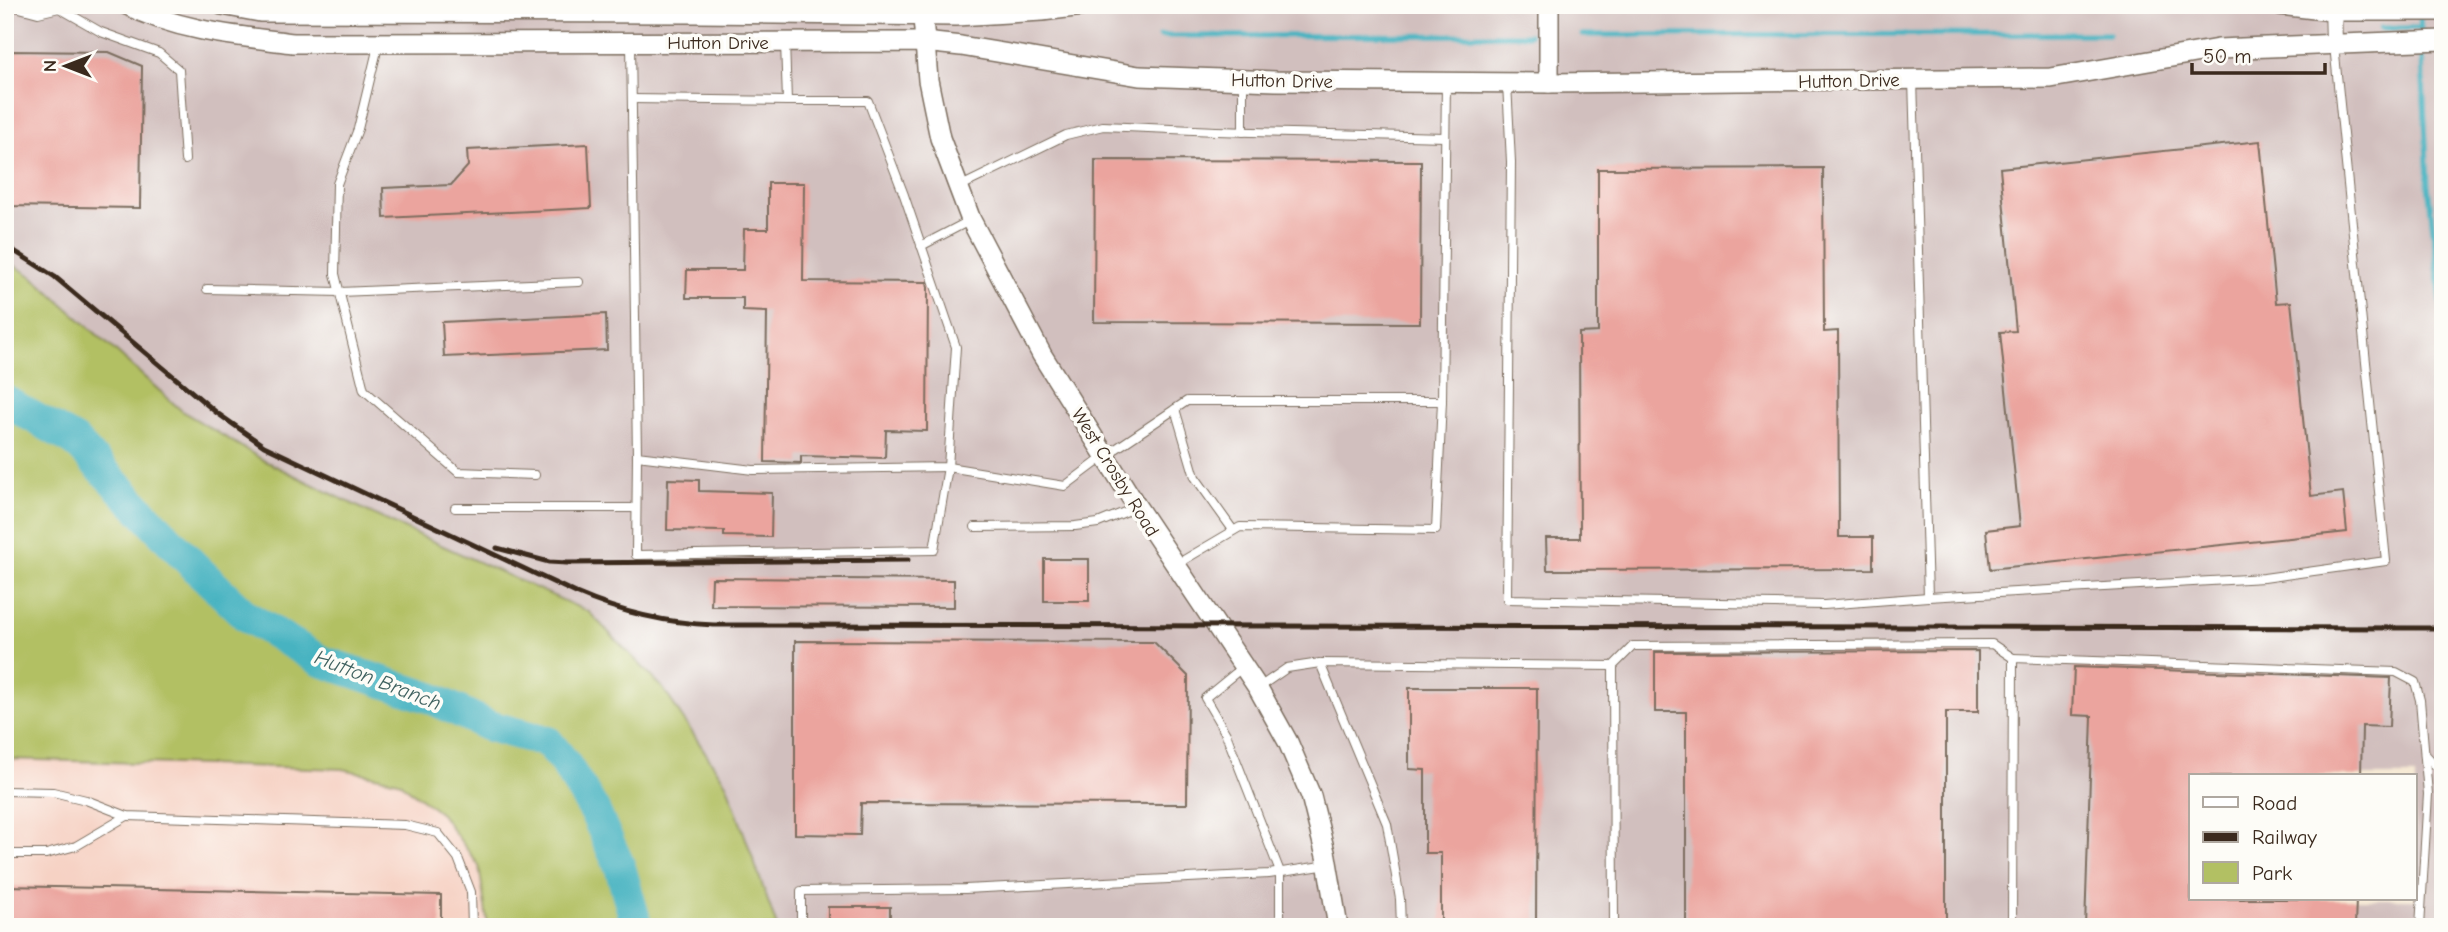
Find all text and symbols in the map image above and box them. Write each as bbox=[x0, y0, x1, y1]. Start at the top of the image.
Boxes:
north arrow bbox=[32, 32, 102, 102]
street label: Hutton Drive bbox=[667, 32, 769, 54]
scale bar bbox=[2192, 32, 2326, 76]
text: 50 m bbox=[2203, 44, 2252, 68]
text: N bbox=[39, 60, 61, 72]
street label: Hutton Drive bbox=[1231, 69, 1333, 93]
street label: Hutton Drive bbox=[1798, 69, 1900, 93]
street label: West Crosby Road bbox=[1067, 404, 1163, 541]
water label: Hutton Branch bbox=[311, 645, 445, 715]
legend bbox=[2189, 774, 2416, 900]
text: Road bbox=[2252, 791, 2297, 815]
text: Railway bbox=[2252, 825, 2317, 849]
text: Park bbox=[2252, 861, 2292, 885]

